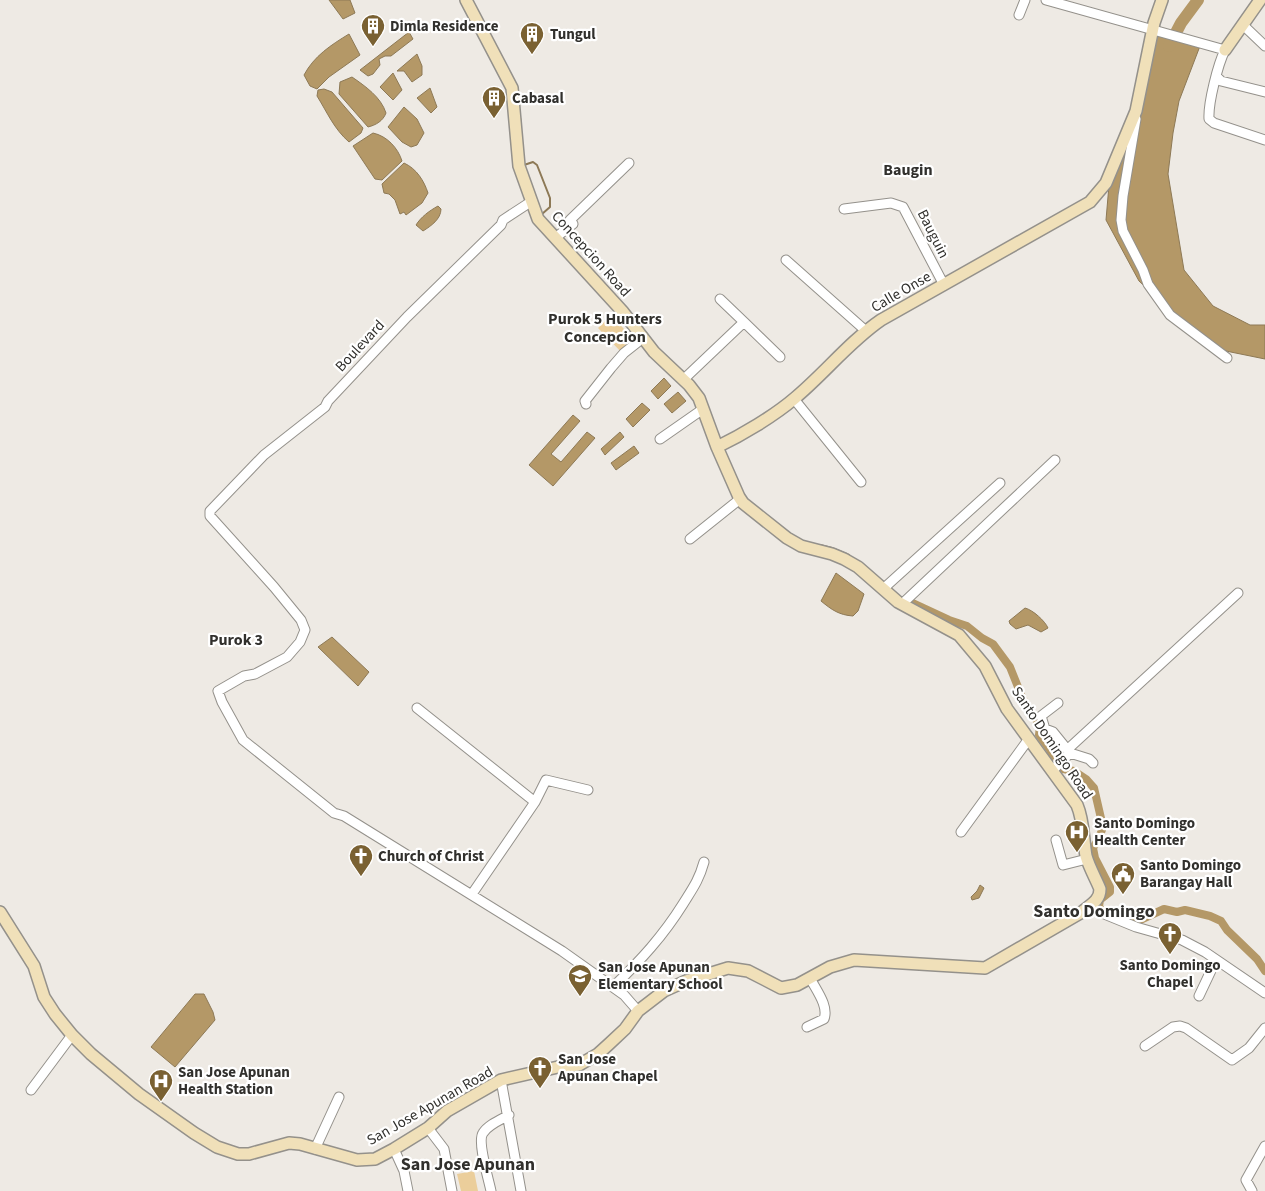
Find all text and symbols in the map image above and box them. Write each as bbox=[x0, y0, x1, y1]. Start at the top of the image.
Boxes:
building icon: Dimla Residence bbox=[360, 13, 386, 47]
place label: Dimla Residence bbox=[390, 16, 499, 37]
building icon: Tungul bbox=[519, 21, 545, 55]
place label: Tungul bbox=[550, 24, 596, 45]
building icon: Cabasal bbox=[481, 85, 507, 119]
place label: Cabasal bbox=[512, 88, 565, 109]
district label: Baugin bbox=[883, 159, 933, 181]
street label: Concepcion Road bbox=[547, 206, 635, 302]
street label: Bauguin bbox=[912, 206, 954, 262]
street label: Calle Onse bbox=[867, 266, 935, 318]
district label: Purok 5 Hunters Concepcion bbox=[548, 308, 662, 348]
street label: Boulevard bbox=[330, 315, 390, 377]
district label: Purok 3 bbox=[209, 629, 263, 651]
street label: Santo Domingo Road bbox=[1006, 682, 1098, 804]
place label: Santo Domingo Health Center bbox=[1094, 813, 1195, 851]
hospital icon: Santo Domingo Health Center bbox=[1064, 819, 1090, 853]
church icon: Church of Christ bbox=[348, 843, 374, 877]
place label: Church of Christ bbox=[378, 846, 484, 867]
place label: Santo Domingo Barangay Hall bbox=[1140, 855, 1241, 893]
public building icon: Santo Domingo Barangay Hall bbox=[1110, 861, 1136, 895]
district label: Santo Domingo bbox=[1033, 899, 1155, 924]
church icon: Santo Domingo Chapel bbox=[1157, 921, 1183, 955]
place label: Santo Domingo Chapel bbox=[1119, 955, 1221, 993]
place label: San Jose Apunan Elementary School bbox=[598, 957, 723, 995]
school or university icon: San Jose Apunan Elementary School bbox=[567, 963, 593, 997]
place label: San Jose Apunan Chapel bbox=[557, 1049, 658, 1087]
church icon: San Jose Apunan Chapel bbox=[527, 1055, 553, 1089]
street label: San Jose Apunan Road bbox=[363, 1061, 497, 1151]
place label: San Jose Apunan Health Station bbox=[178, 1062, 290, 1100]
hospital icon: San Jose Apunan Health Station bbox=[148, 1068, 174, 1102]
district label: San Jose Apunan bbox=[401, 1152, 535, 1177]

